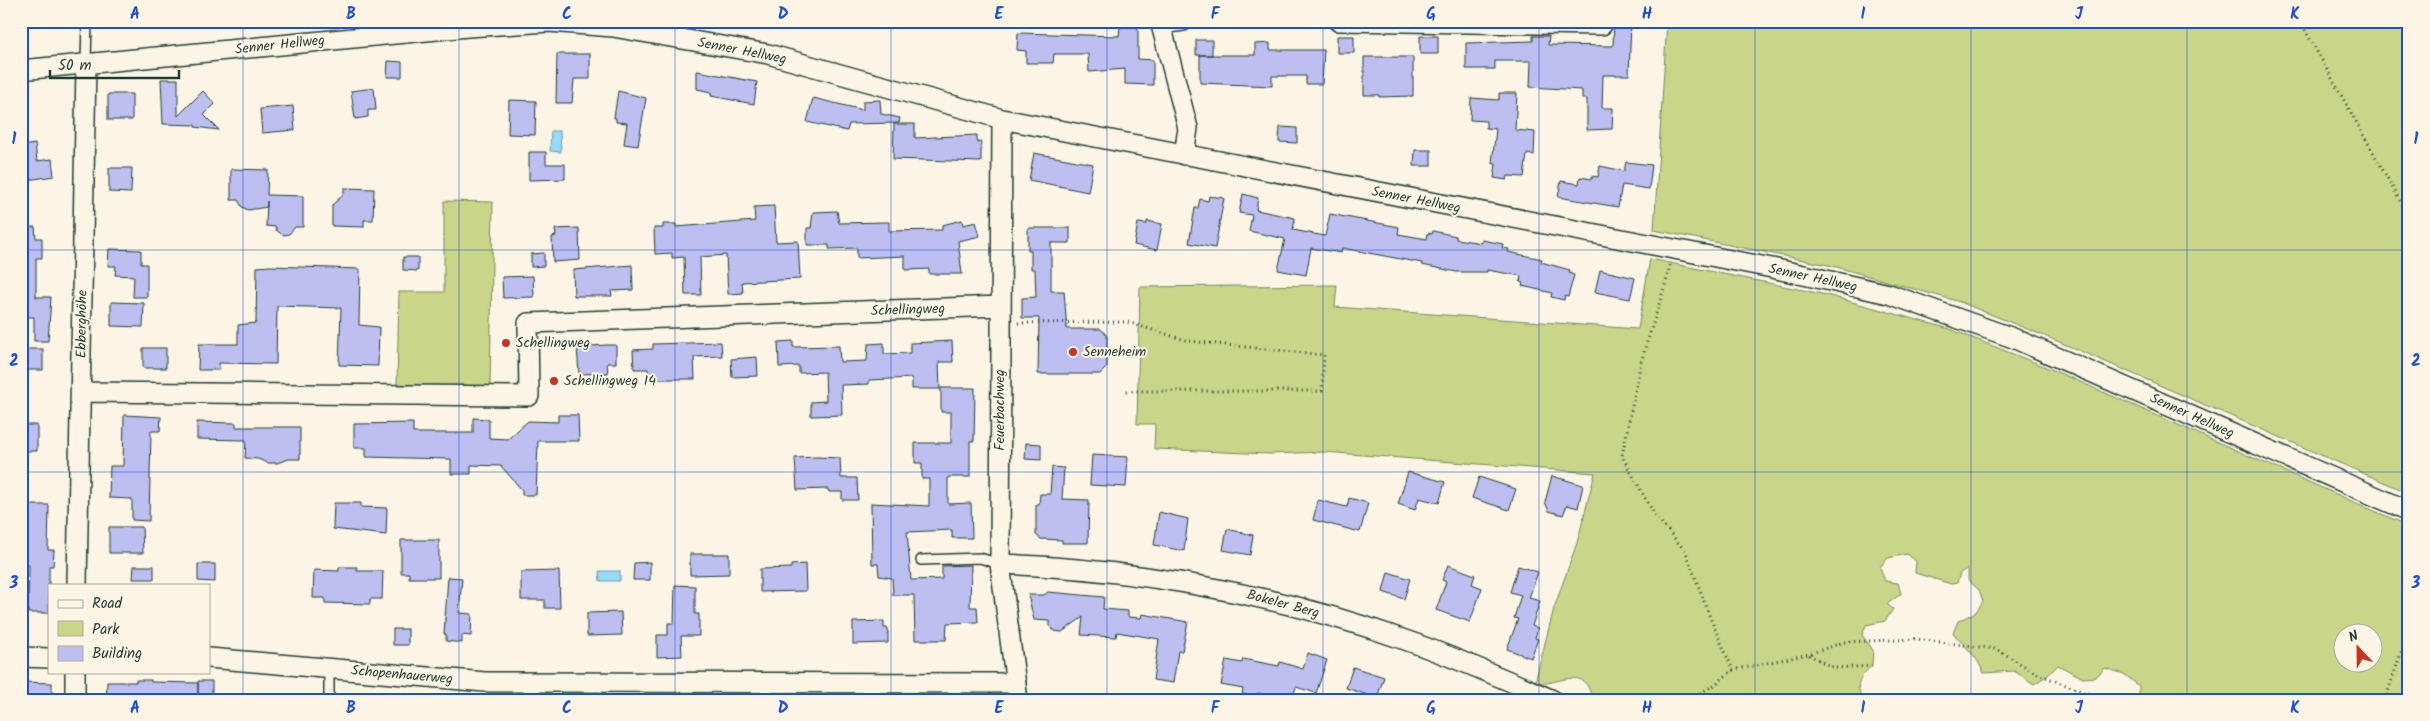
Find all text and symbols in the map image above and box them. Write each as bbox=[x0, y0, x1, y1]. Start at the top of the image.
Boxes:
text: A bbox=[130, 2, 140, 27]
text: B bbox=[346, 2, 356, 27]
text: C bbox=[562, 2, 572, 27]
text: D bbox=[778, 2, 789, 27]
text: E bbox=[995, 2, 1005, 27]
text: F bbox=[1211, 2, 1221, 27]
text: G bbox=[1426, 2, 1436, 27]
text: H bbox=[1642, 2, 1652, 27]
text: I bbox=[1861, 2, 1866, 27]
text: J bbox=[2075, 2, 2084, 27]
text: K bbox=[2290, 2, 2300, 27]
street label: Senner Hellweg bbox=[234, 29, 326, 61]
street label: Senner Hellweg bbox=[696, 32, 788, 70]
scale bar bbox=[50, 48, 179, 80]
text: 50 m bbox=[58, 54, 92, 78]
text: 1 bbox=[12, 127, 17, 152]
text: 1 bbox=[2414, 127, 2419, 152]
street label: Senner Hellweg bbox=[1370, 181, 1462, 219]
street label: Senner Hellweg bbox=[1767, 258, 1859, 298]
street label: Ebberghöhe bbox=[70, 289, 94, 358]
street label: Schellingweg bbox=[871, 298, 945, 322]
place label: Schellingweg bbox=[516, 332, 590, 354]
marker: Schellingweg bbox=[500, 337, 512, 349]
place label: Senneheim bbox=[1083, 341, 1146, 363]
marker: Senneheim bbox=[1067, 346, 1079, 358]
text: 2 bbox=[9, 349, 19, 374]
text: 2 bbox=[2411, 349, 2421, 374]
street label: Feuerbachweg bbox=[989, 369, 1011, 451]
place label: Schellingweg 14 bbox=[564, 370, 656, 392]
marker: Schellingweg 14 bbox=[548, 375, 560, 387]
street label: Senner Hellweg bbox=[2146, 388, 2238, 444]
text: 3 bbox=[9, 571, 19, 596]
text: 3 bbox=[2411, 571, 2421, 596]
legend bbox=[48, 584, 210, 674]
street label: Bokeler Berg bbox=[1244, 584, 1322, 624]
text: Road bbox=[92, 592, 123, 616]
text: Park bbox=[92, 618, 120, 642]
north arrow bbox=[2332, 624, 2382, 674]
text: N bbox=[2345, 625, 2362, 649]
text: Building bbox=[92, 642, 142, 666]
street label: Schopenhauerweg bbox=[350, 660, 454, 690]
text: A bbox=[130, 696, 140, 721]
text: B bbox=[346, 696, 356, 721]
text: C bbox=[562, 696, 572, 721]
text: D bbox=[778, 696, 789, 721]
text: E bbox=[995, 696, 1005, 721]
text: F bbox=[1211, 696, 1221, 721]
text: G bbox=[1426, 696, 1436, 721]
text: H bbox=[1642, 696, 1652, 721]
text: I bbox=[1861, 696, 1866, 721]
text: J bbox=[2075, 696, 2084, 721]
text: K bbox=[2290, 696, 2300, 721]

